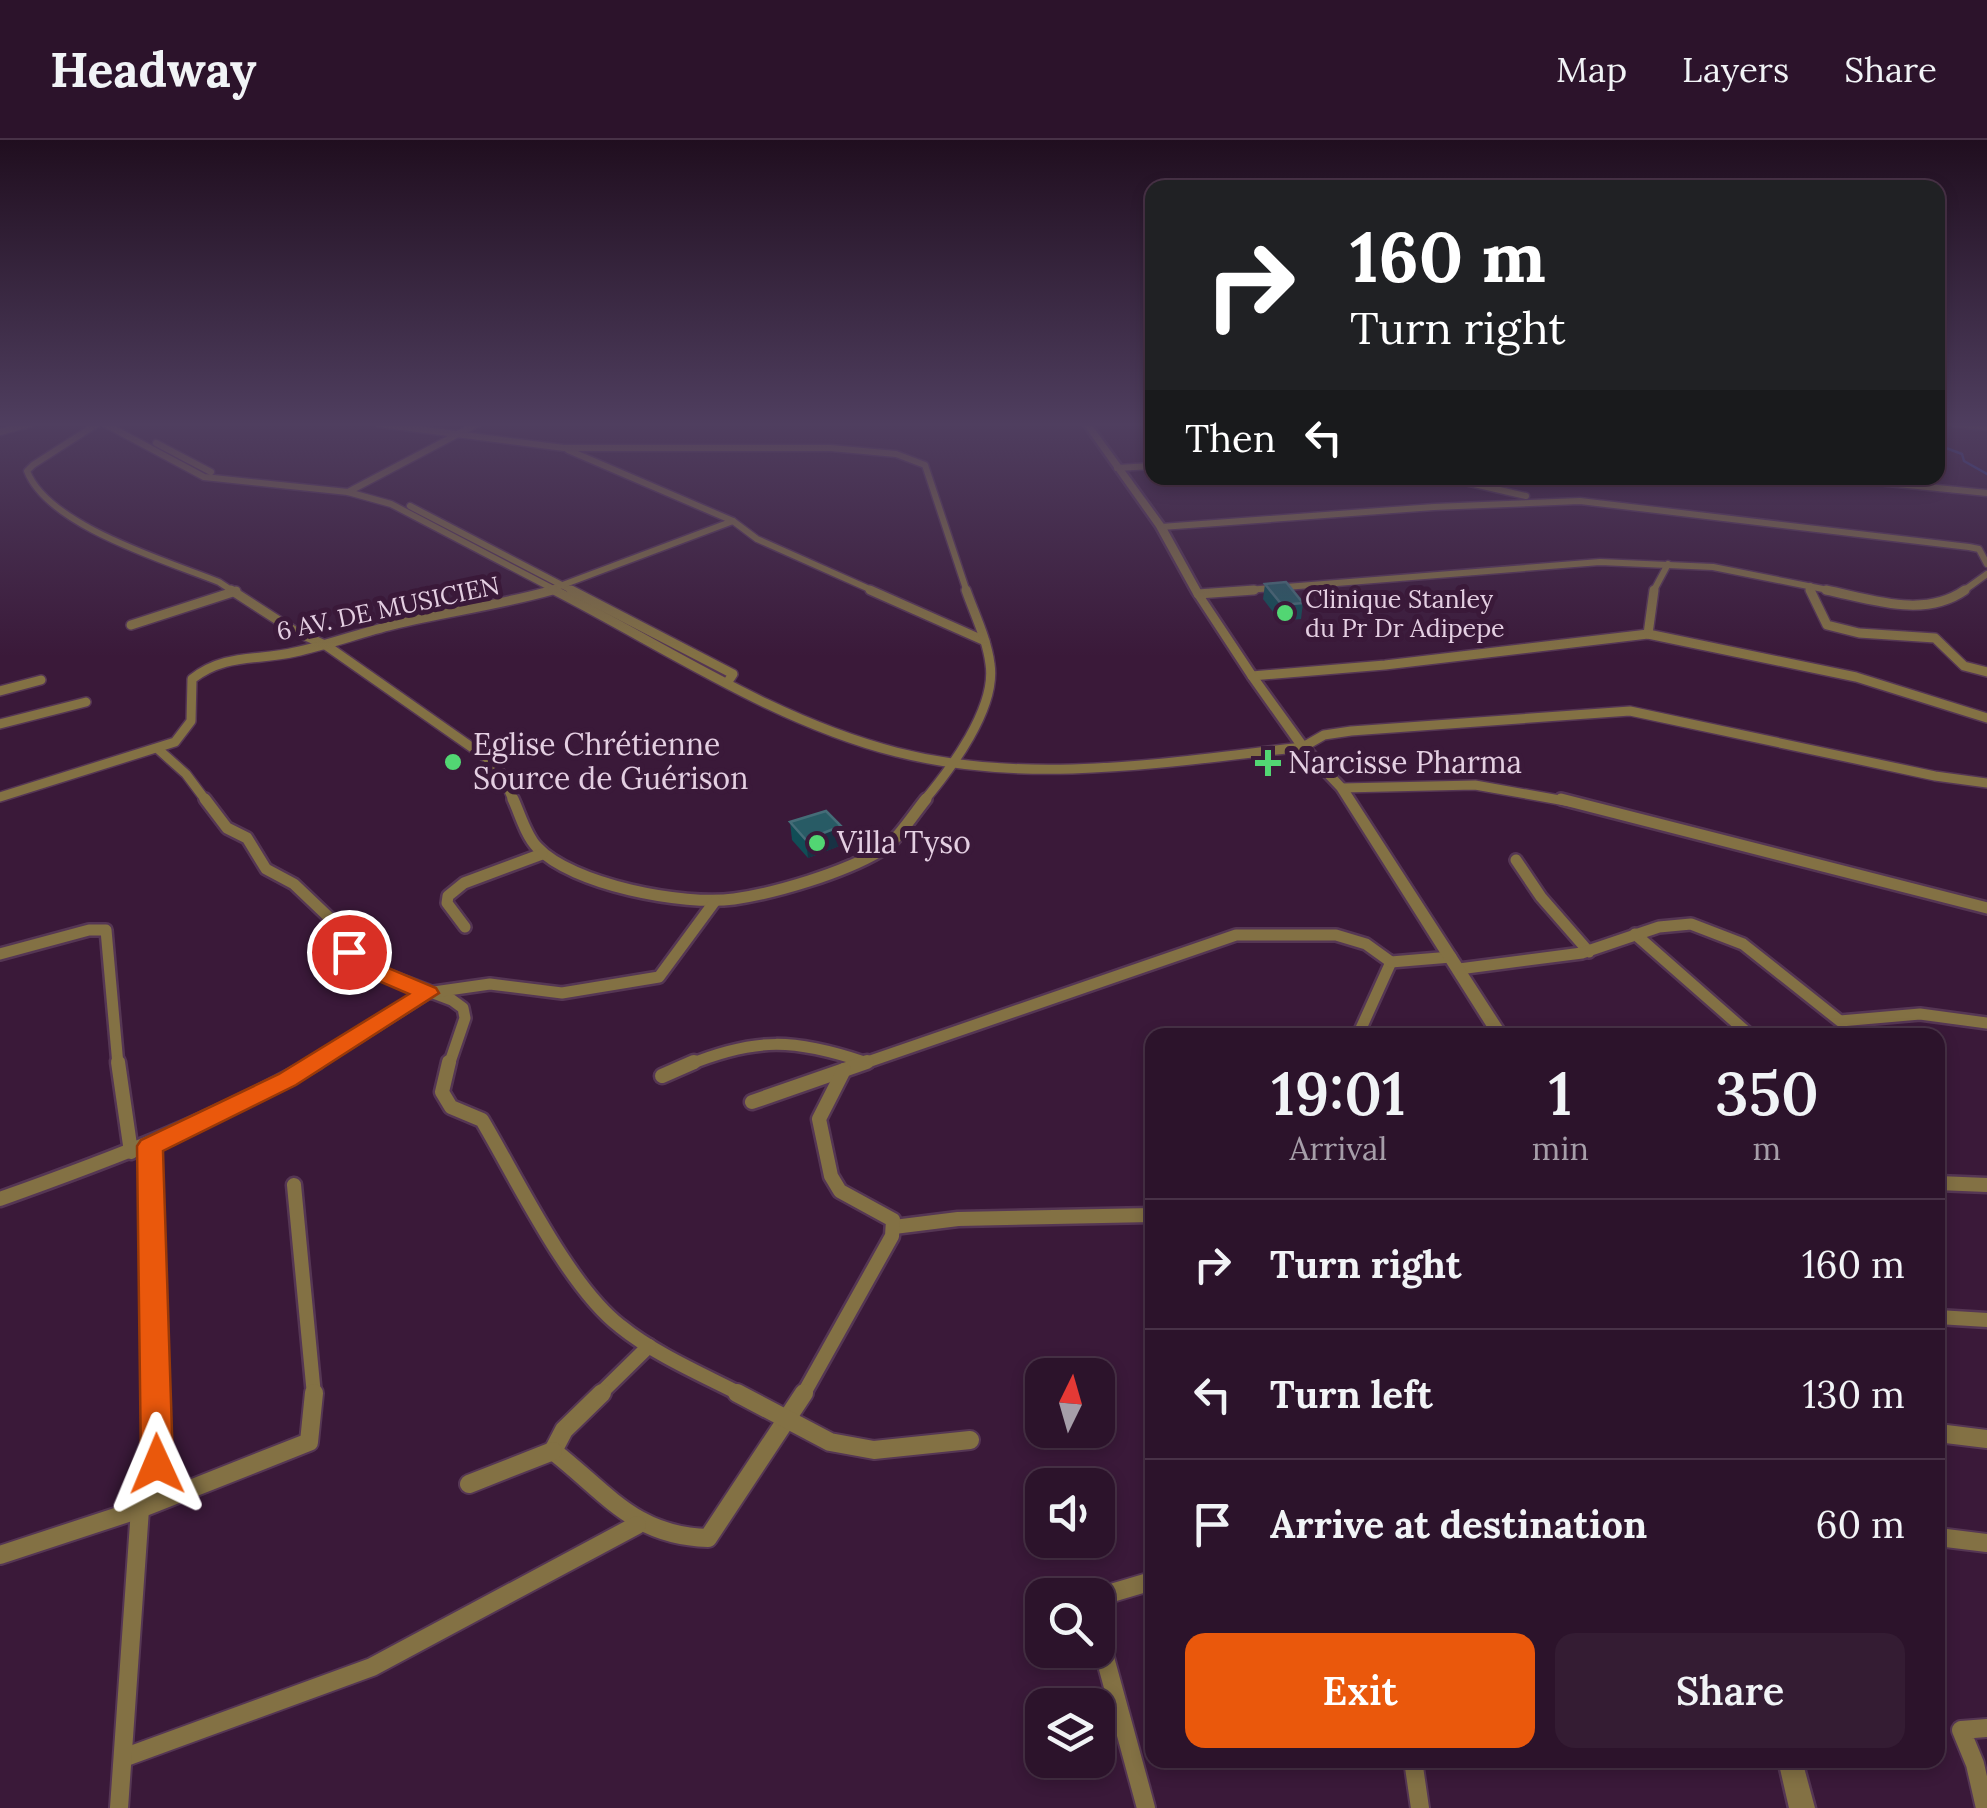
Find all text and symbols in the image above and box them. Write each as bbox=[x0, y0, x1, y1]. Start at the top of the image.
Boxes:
text: Headway bbox=[50, 39, 256, 100]
text: Map bbox=[1556, 47, 1627, 92]
text: Layers bbox=[1682, 47, 1789, 92]
text: Share bbox=[1844, 47, 1937, 92]
text: 160 m bbox=[1350, 212, 1546, 301]
icon: right bbox=[1185, 220, 1315, 350]
text: Turn right bbox=[1350, 299, 1566, 356]
icon: left bbox=[1296, 410, 1351, 465]
text: Then bbox=[1185, 414, 1276, 462]
street label: 6 AV. DE MUSICIEN bbox=[274, 569, 502, 647]
place label: Clinique Stanley du Pr Dr Adipepe bbox=[1305, 583, 1505, 644]
marker: Clinique Stanley du Pr Dr Adipepe bbox=[1274, 602, 1296, 624]
place label: Eglise Chrétienne Source de Guérison bbox=[473, 725, 748, 797]
place label: Narcisse Pharma bbox=[1288, 743, 1522, 781]
marker: Eglise Chrétienne Source de Guérison bbox=[442, 751, 464, 773]
marker: Narcisse Pharma bbox=[1257, 752, 1279, 774]
place label: Villa Tyso bbox=[836, 823, 971, 862]
marker: Villa Tyso bbox=[806, 832, 828, 854]
pin bbox=[307, 910, 392, 995]
icon: arrive bbox=[322, 925, 377, 980]
text: 19:01 bbox=[1271, 1055, 1406, 1131]
text: 1 bbox=[1549, 1055, 1572, 1131]
text: 350 bbox=[1715, 1055, 1819, 1131]
text: Arrival bbox=[1289, 1128, 1387, 1169]
text: min bbox=[1532, 1128, 1589, 1169]
text: m bbox=[1753, 1128, 1781, 1169]
icon: right bbox=[1185, 1237, 1240, 1292]
text: Turn right bbox=[1270, 1240, 1461, 1288]
text: 160 m bbox=[1802, 1240, 1905, 1288]
north arrow bbox=[1025, 1358, 1115, 1448]
map controls bbox=[1025, 1358, 1115, 1778]
icon: left bbox=[1185, 1367, 1240, 1422]
text: Turn left bbox=[1270, 1370, 1433, 1418]
text: 130 m bbox=[1802, 1370, 1905, 1418]
position arrow bbox=[105, 1412, 209, 1516]
button: sound bbox=[1025, 1468, 1115, 1558]
icon: arrive bbox=[1185, 1497, 1240, 1552]
text: Arrive at destination bbox=[1270, 1500, 1647, 1548]
text: 60 m bbox=[1815, 1500, 1905, 1548]
button: search bbox=[1025, 1578, 1115, 1668]
button: Exit bbox=[1185, 1633, 1535, 1748]
button: Share bbox=[1555, 1633, 1905, 1748]
button: layers bbox=[1025, 1688, 1115, 1778]

